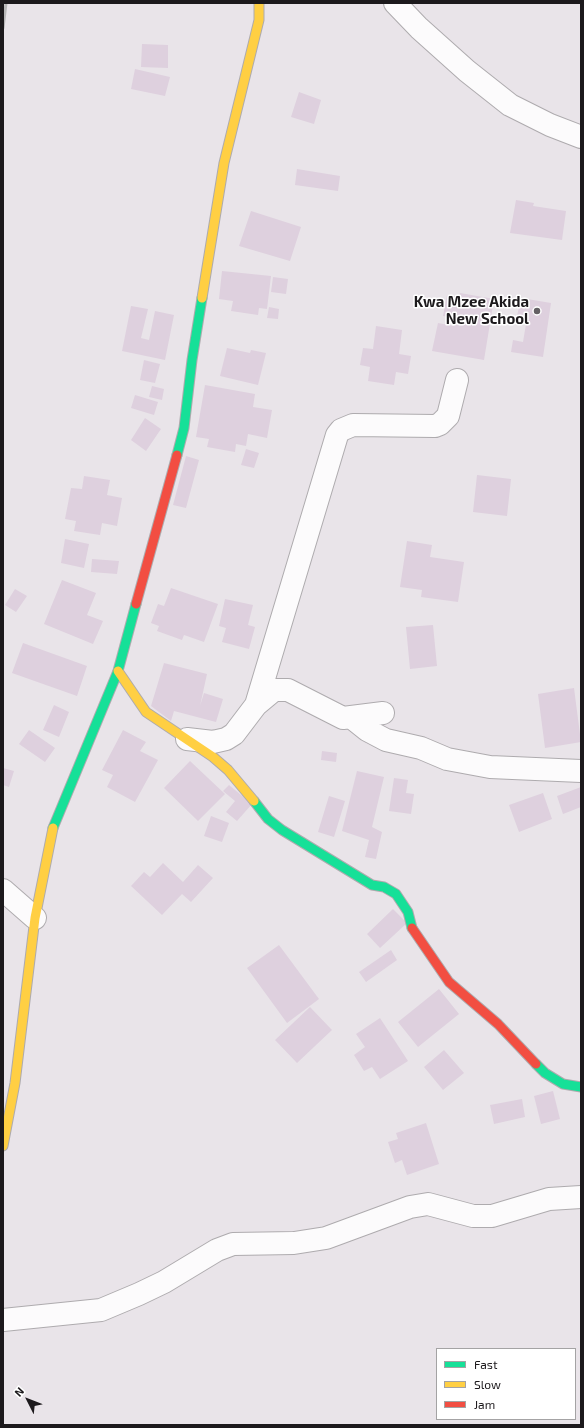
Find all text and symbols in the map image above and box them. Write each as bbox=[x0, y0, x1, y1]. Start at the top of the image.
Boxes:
place label: Kwa Mzee Akida New School bbox=[414, 293, 529, 328]
marker: Kwa Mzee Akida New School bbox=[532, 306, 542, 316]
legend bbox=[436, 1348, 576, 1420]
text: Fast bbox=[474, 1357, 497, 1371]
text: Slow bbox=[474, 1377, 501, 1391]
north arrow bbox=[8, 1380, 48, 1420]
text: N bbox=[11, 1384, 26, 1399]
text: Jam bbox=[474, 1397, 495, 1411]

